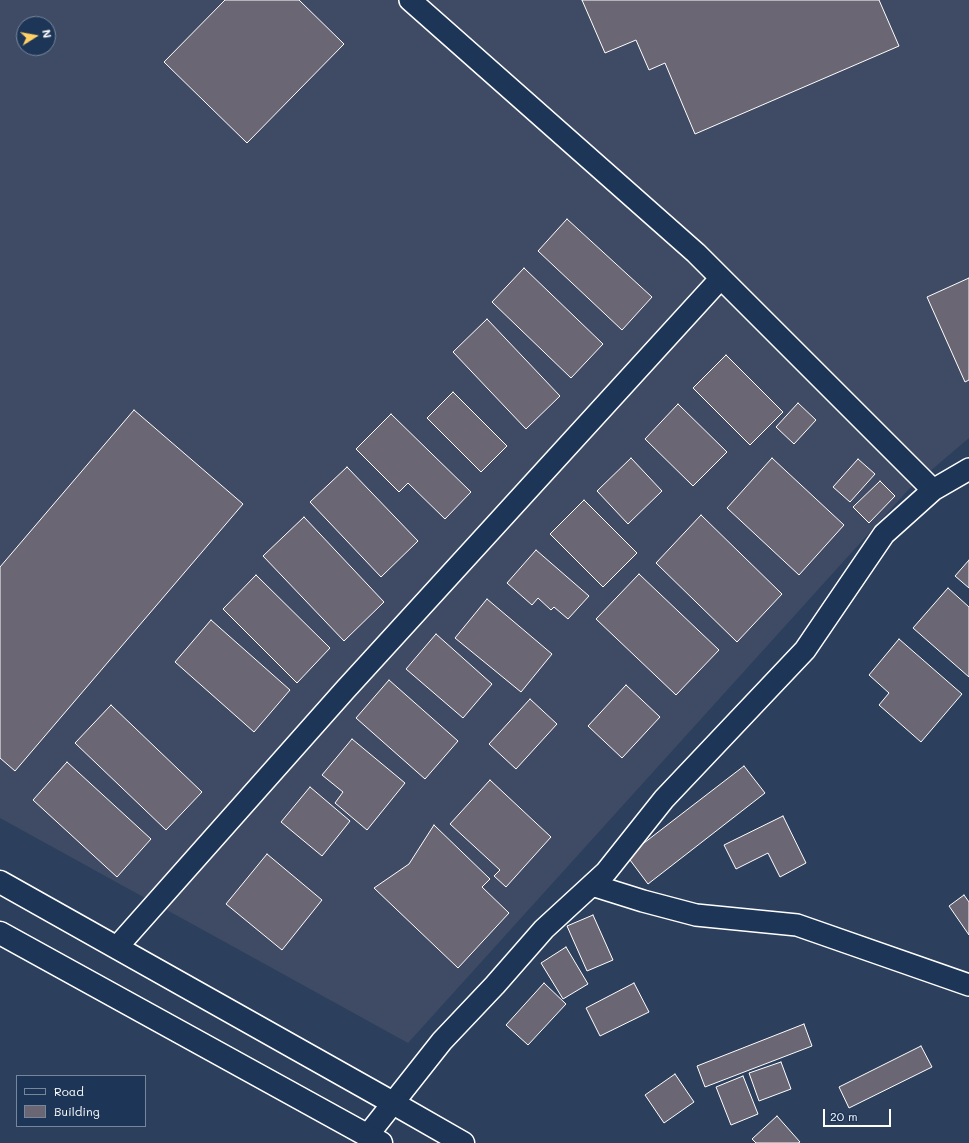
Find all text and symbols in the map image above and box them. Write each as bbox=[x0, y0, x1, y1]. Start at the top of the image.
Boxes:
north arrow bbox=[16, 16, 56, 56]
text: N bbox=[39, 28, 55, 39]
legend bbox=[16, 1075, 146, 1127]
text: Road bbox=[54, 1083, 84, 1099]
scale bar bbox=[825, 1101, 893, 1127]
text: Building bbox=[54, 1103, 100, 1119]
text: 20 m bbox=[830, 1108, 858, 1124]

